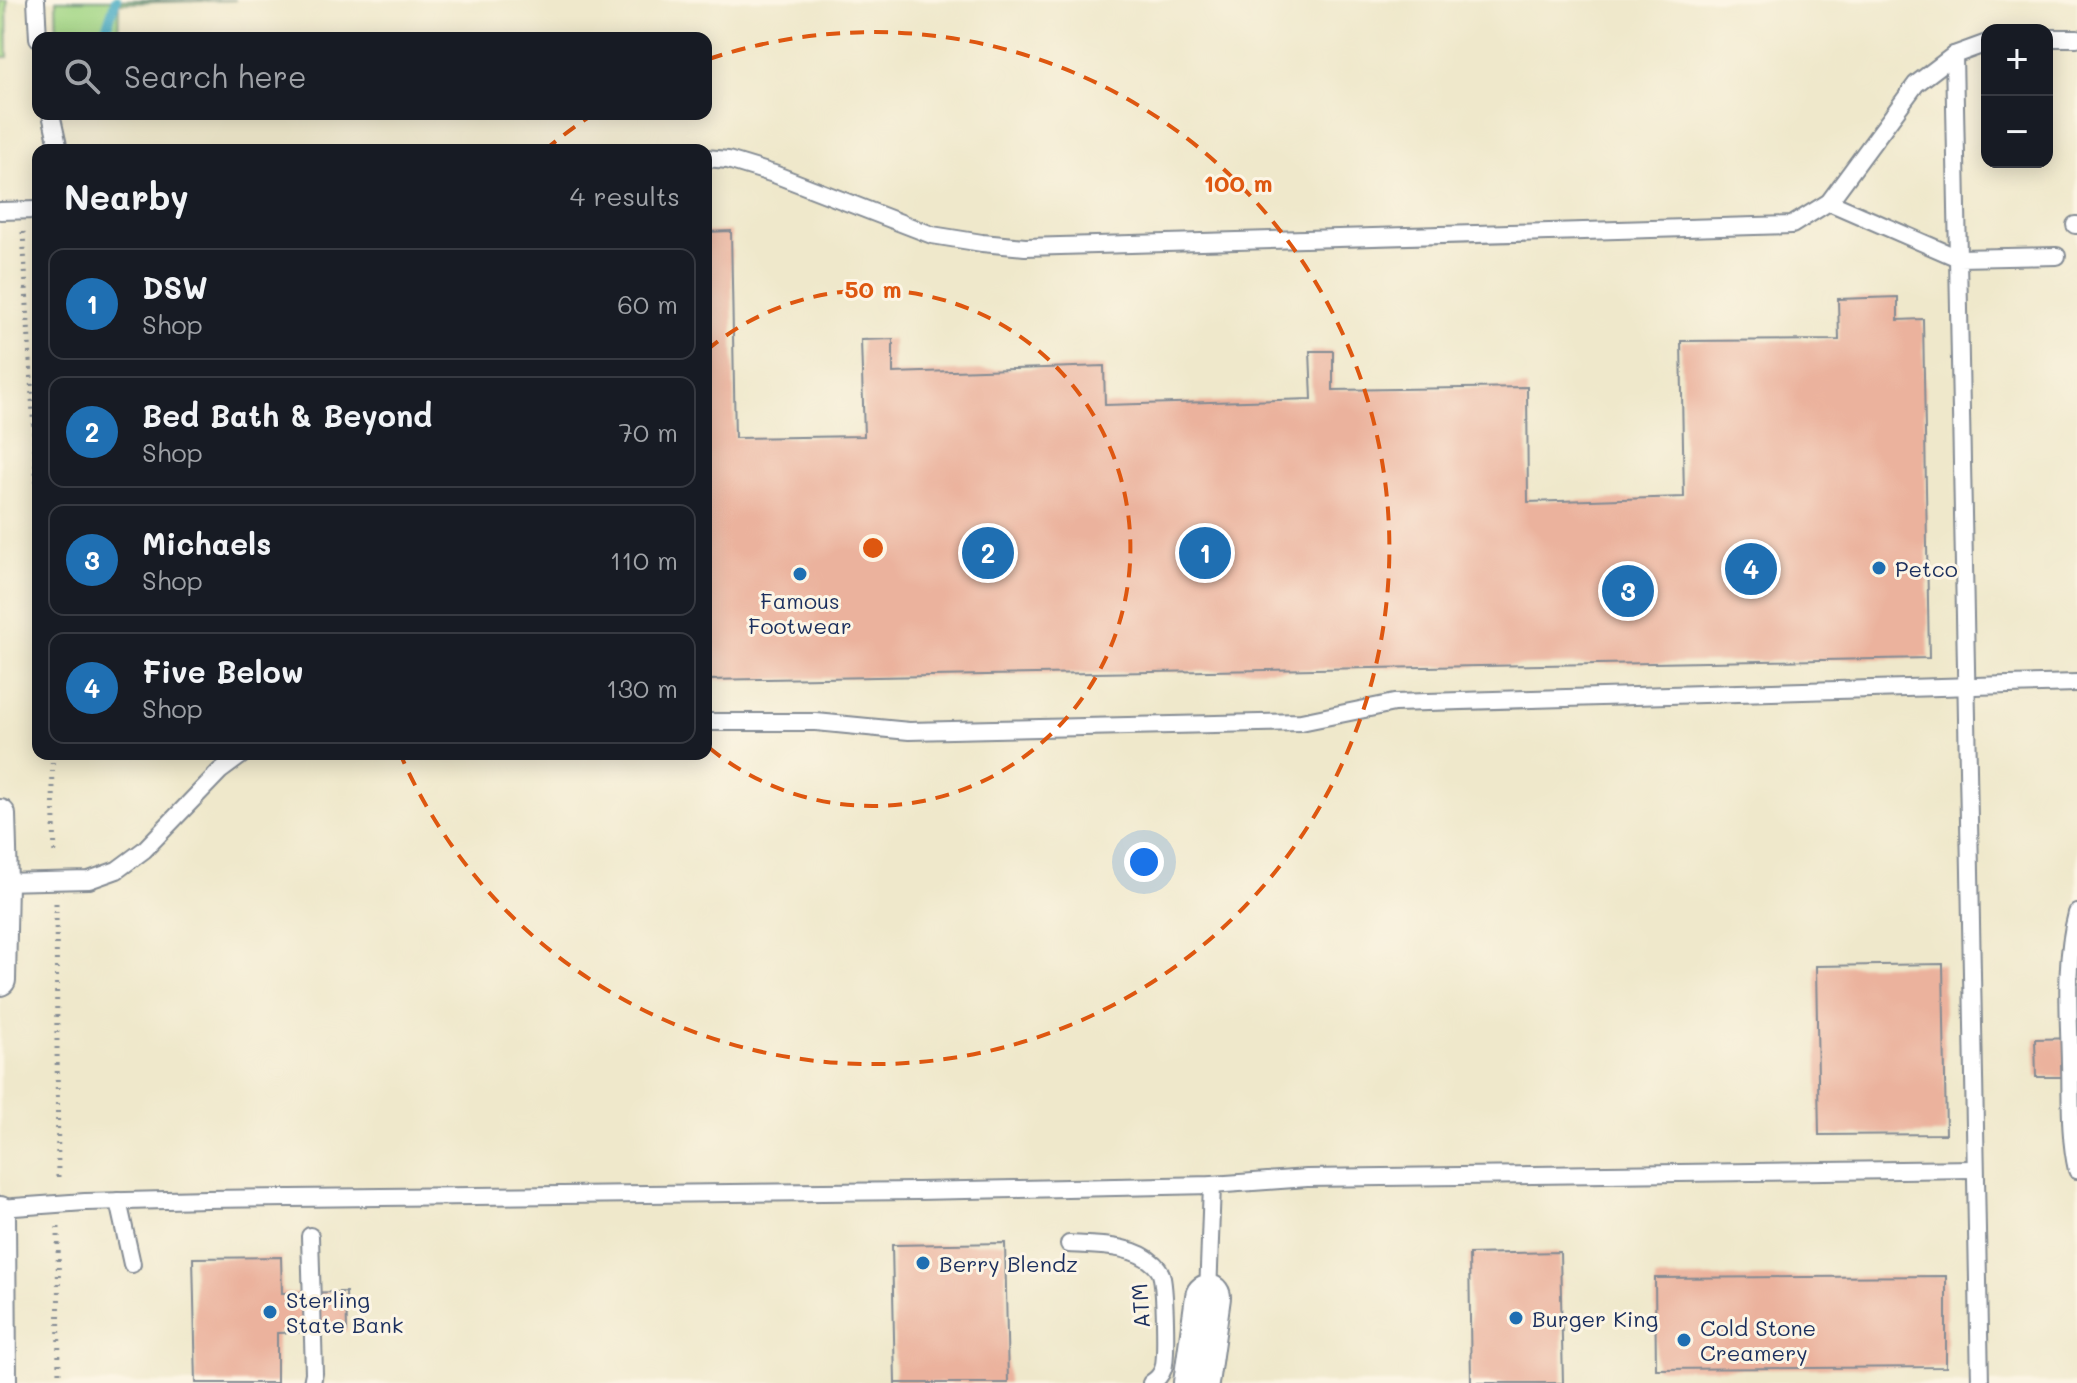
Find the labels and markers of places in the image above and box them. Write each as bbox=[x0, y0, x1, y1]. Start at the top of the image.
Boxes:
pin: 2 bbox=[962, 523, 1014, 583]
pin: 1 bbox=[1179, 523, 1231, 583]
centre of rings bbox=[859, 534, 887, 562]
pin: 4 bbox=[1725, 539, 1777, 599]
place label: Petco bbox=[1895, 554, 1958, 583]
marker: Petco bbox=[1870, 559, 1888, 577]
pin: 3 bbox=[1602, 561, 1654, 621]
marker: Famous Footwear bbox=[791, 565, 809, 583]
place label: Famous Footwear bbox=[748, 586, 852, 640]
place label: Berry Blendz bbox=[939, 1249, 1078, 1278]
marker: Berry Blendz bbox=[914, 1254, 932, 1272]
place label: Sterling State Bank bbox=[286, 1285, 403, 1339]
marker: Sterling State Bank bbox=[261, 1303, 279, 1321]
place label: Burger King bbox=[1532, 1304, 1658, 1333]
marker: Burger King bbox=[1507, 1309, 1525, 1327]
place label: Cold Stone Creamery bbox=[1700, 1313, 1816, 1367]
marker: Cold Stone Creamery bbox=[1675, 1331, 1693, 1349]

